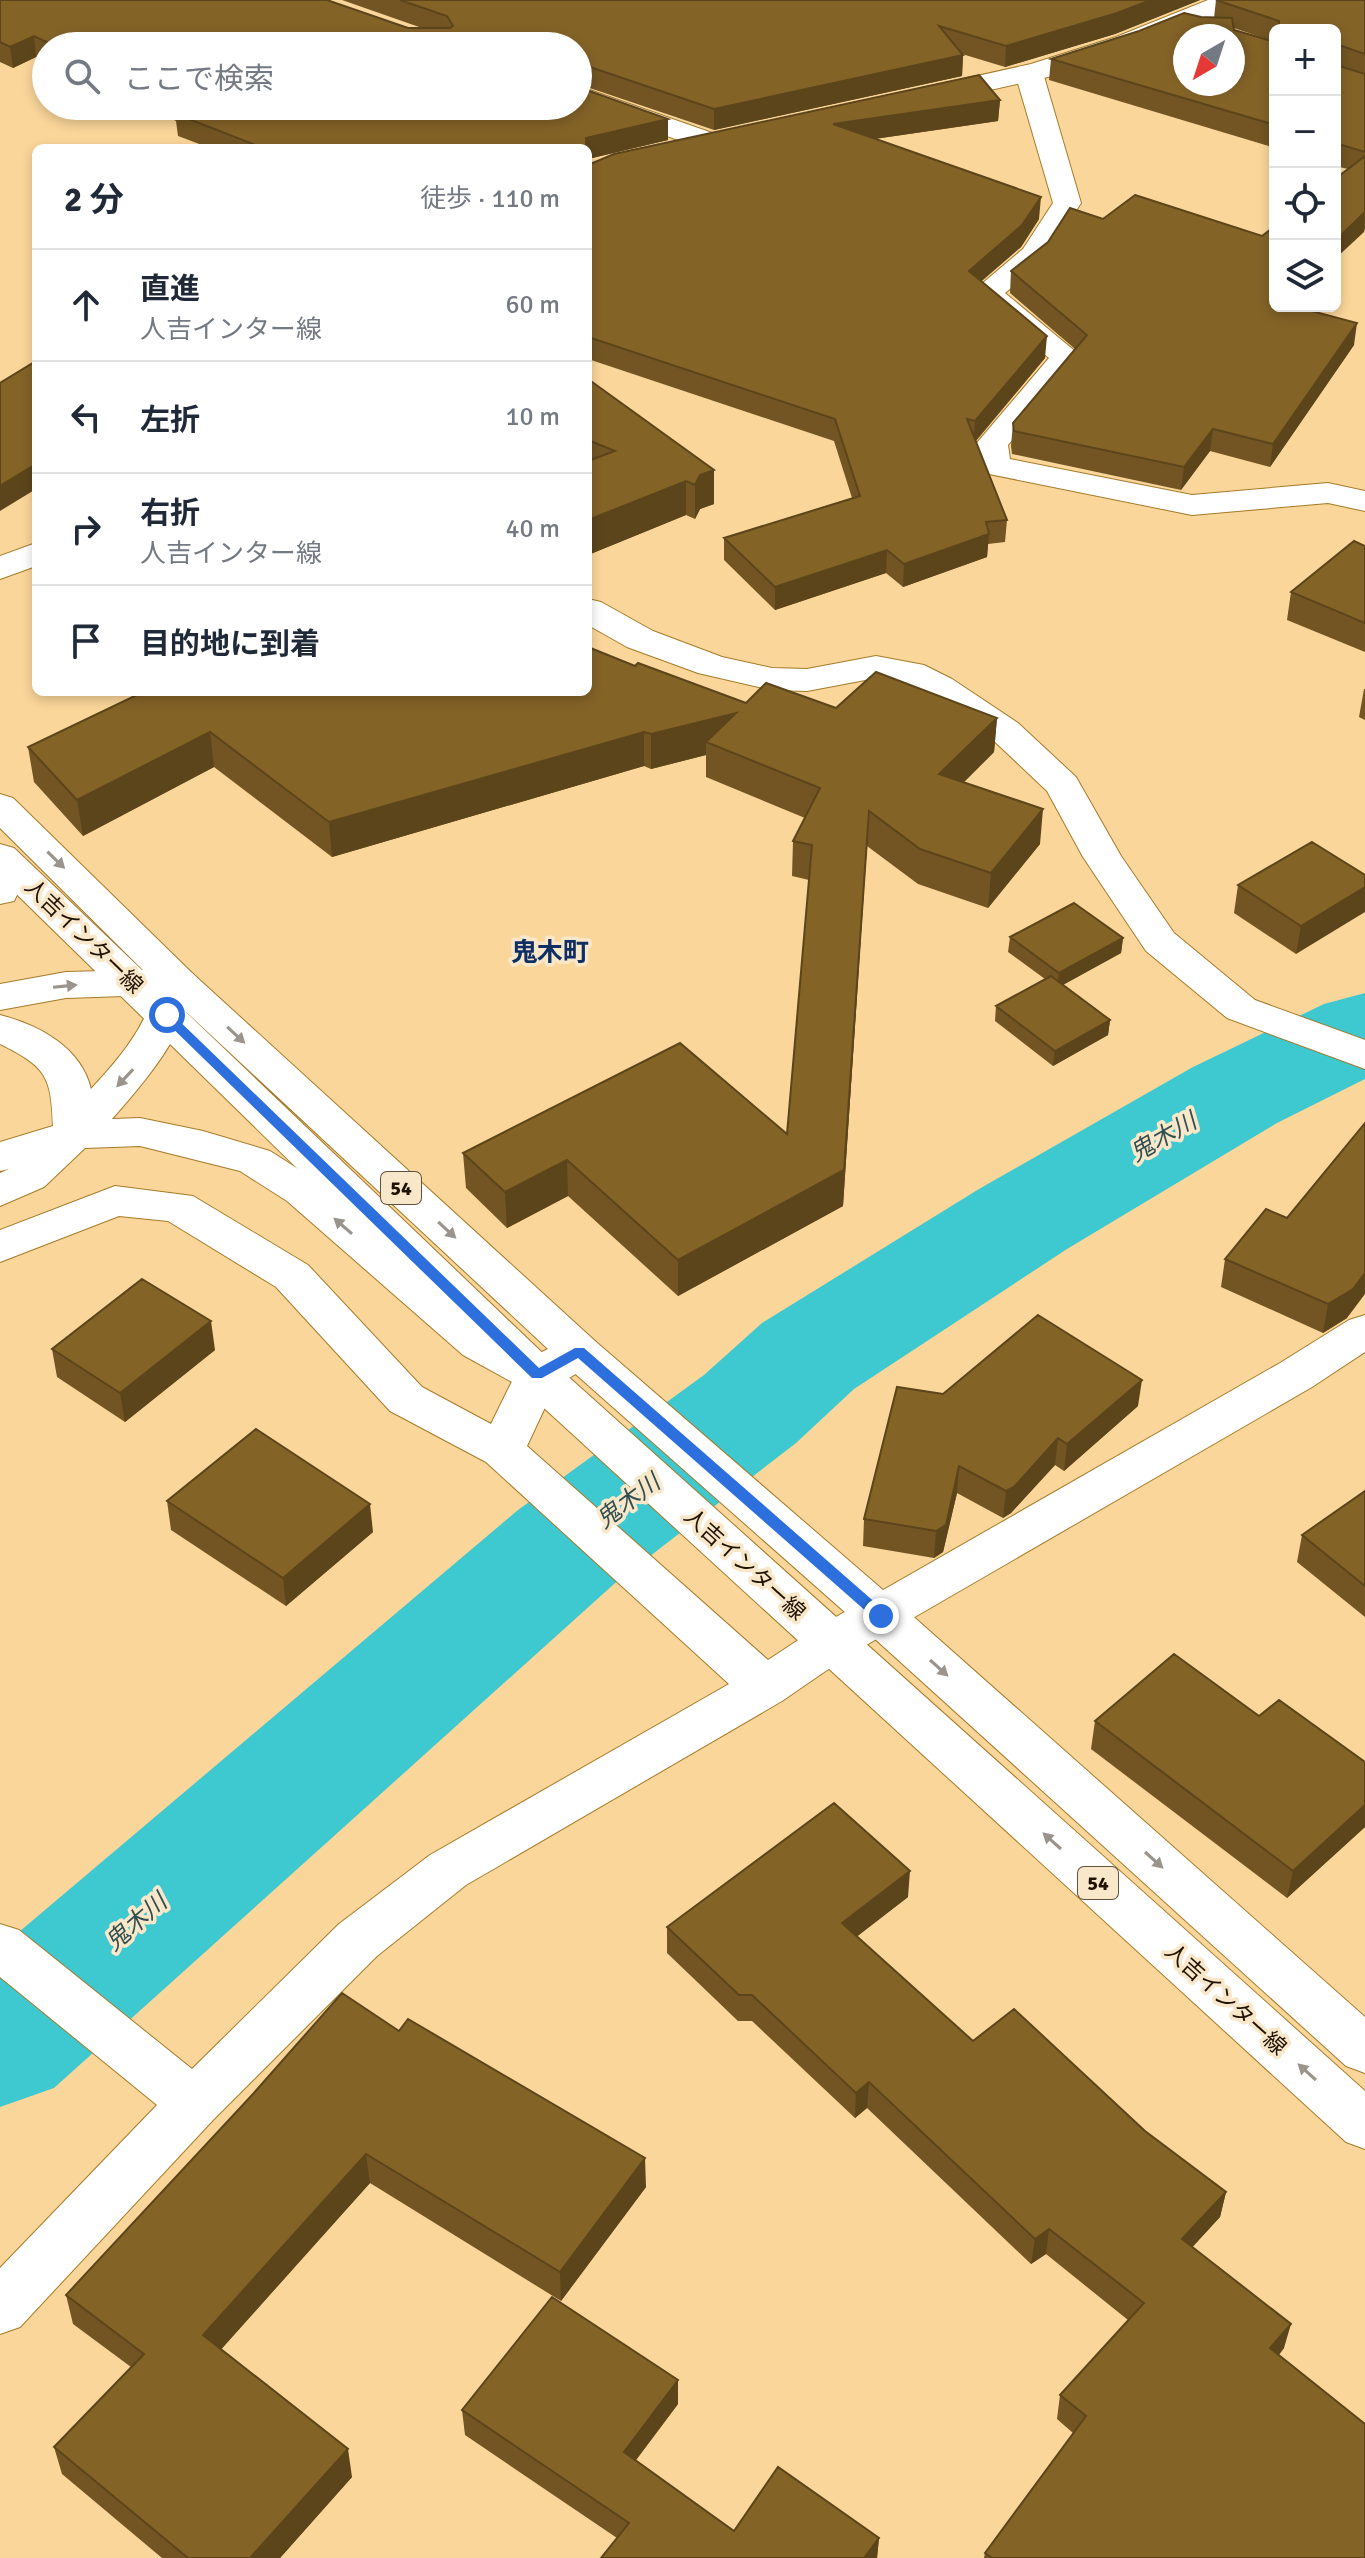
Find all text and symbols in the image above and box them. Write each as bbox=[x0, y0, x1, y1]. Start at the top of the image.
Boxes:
north arrow bbox=[1173, 24, 1245, 96]
map controls bbox=[1269, 24, 1341, 312]
button: + bbox=[1269, 24, 1341, 96]
search box bbox=[32, 32, 592, 120]
icon: search bbox=[60, 54, 104, 98]
text: ここで検索 bbox=[124, 61, 274, 98]
button: − bbox=[1269, 96, 1341, 168]
button: locate bbox=[1269, 168, 1341, 240]
text: 2 分 bbox=[64, 179, 124, 221]
text: 徒歩 · 110 m bbox=[420, 183, 560, 215]
button: layers bbox=[1269, 240, 1341, 312]
text: 直進 bbox=[140, 271, 200, 308]
icon: ahead bbox=[64, 283, 108, 327]
text: 60 m bbox=[505, 289, 560, 321]
text: 人吉インター線 bbox=[140, 314, 322, 346]
icon: left bbox=[64, 395, 108, 439]
text: 10 m bbox=[505, 401, 560, 433]
text: 左折 bbox=[140, 402, 200, 439]
text: 右折 bbox=[140, 495, 200, 532]
icon: right bbox=[64, 507, 108, 551]
text: 40 m bbox=[505, 513, 560, 545]
text: 人吉インター線 bbox=[140, 538, 322, 570]
icon: arrive bbox=[64, 619, 108, 663]
text: 目的地に到着 bbox=[140, 626, 320, 663]
one-way arrow bbox=[46, 850, 65, 869]
street label: 人吉インター線 bbox=[19, 873, 149, 999]
district label: 鬼木町 bbox=[511, 937, 589, 969]
one-way arrow bbox=[53, 979, 78, 992]
route start bbox=[149, 997, 185, 1033]
one-way arrow bbox=[226, 1025, 245, 1043]
one-way arrow bbox=[117, 1069, 135, 1088]
water label: 鬼木川 bbox=[1124, 1105, 1204, 1168]
road number: 54 bbox=[381, 1172, 421, 1204]
one-way arrow bbox=[333, 1218, 353, 1235]
one-way arrow bbox=[438, 1221, 457, 1239]
water label: 鬼木川 bbox=[590, 1466, 668, 1535]
street label: 人吉インター線 bbox=[679, 1502, 811, 1626]
route end bbox=[863, 1598, 899, 1634]
one-way arrow bbox=[929, 1659, 948, 1677]
one-way arrow bbox=[1043, 1833, 1062, 1851]
one-way arrow bbox=[1144, 1851, 1163, 1869]
road number: 54 bbox=[1078, 1867, 1118, 1899]
water label: 鬼木川 bbox=[99, 1885, 175, 1957]
street label: 人吉インター線 bbox=[1160, 1937, 1292, 2061]
one-way arrow bbox=[1298, 2064, 1317, 2082]

